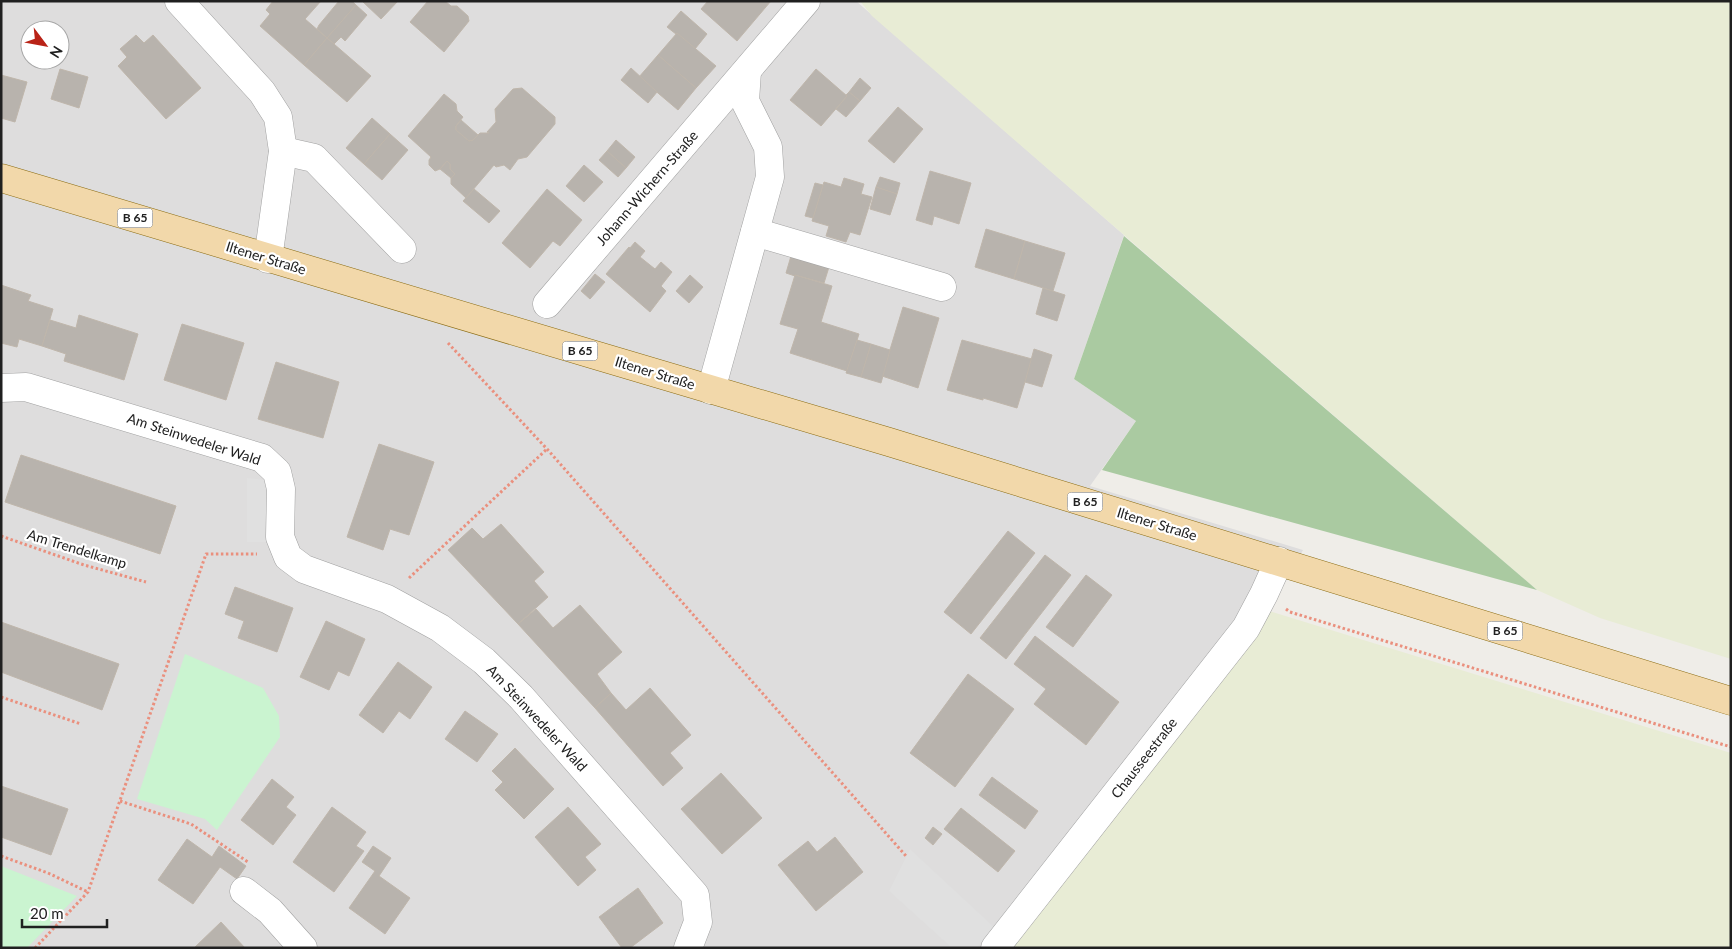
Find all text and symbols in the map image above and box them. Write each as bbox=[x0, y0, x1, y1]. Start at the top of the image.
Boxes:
north arrow bbox=[20, 20, 70, 70]
text: N bbox=[46, 43, 67, 61]
street label: Johann-Wichern-Straße bbox=[592, 127, 701, 249]
road number: B 65 bbox=[118, 208, 152, 228]
street label: Iltener Straße bbox=[224, 237, 308, 278]
road number: B 65 bbox=[562, 342, 598, 361]
street label: Iltener Straße bbox=[613, 352, 697, 393]
street label: Am Steinwedeler Wald bbox=[125, 409, 263, 468]
road number: B 65 bbox=[1068, 492, 1102, 512]
street label: Iltener Straße bbox=[1115, 503, 1199, 544]
street label: Am Trendelkamp bbox=[25, 525, 129, 572]
road number: B 65 bbox=[1488, 622, 1522, 640]
street label: Am Steinwedeler Wald bbox=[484, 661, 591, 774]
street label: Chausseestraße bbox=[1107, 714, 1180, 801]
scale bar bbox=[22, 896, 108, 928]
text: 20 m bbox=[30, 904, 64, 922]

